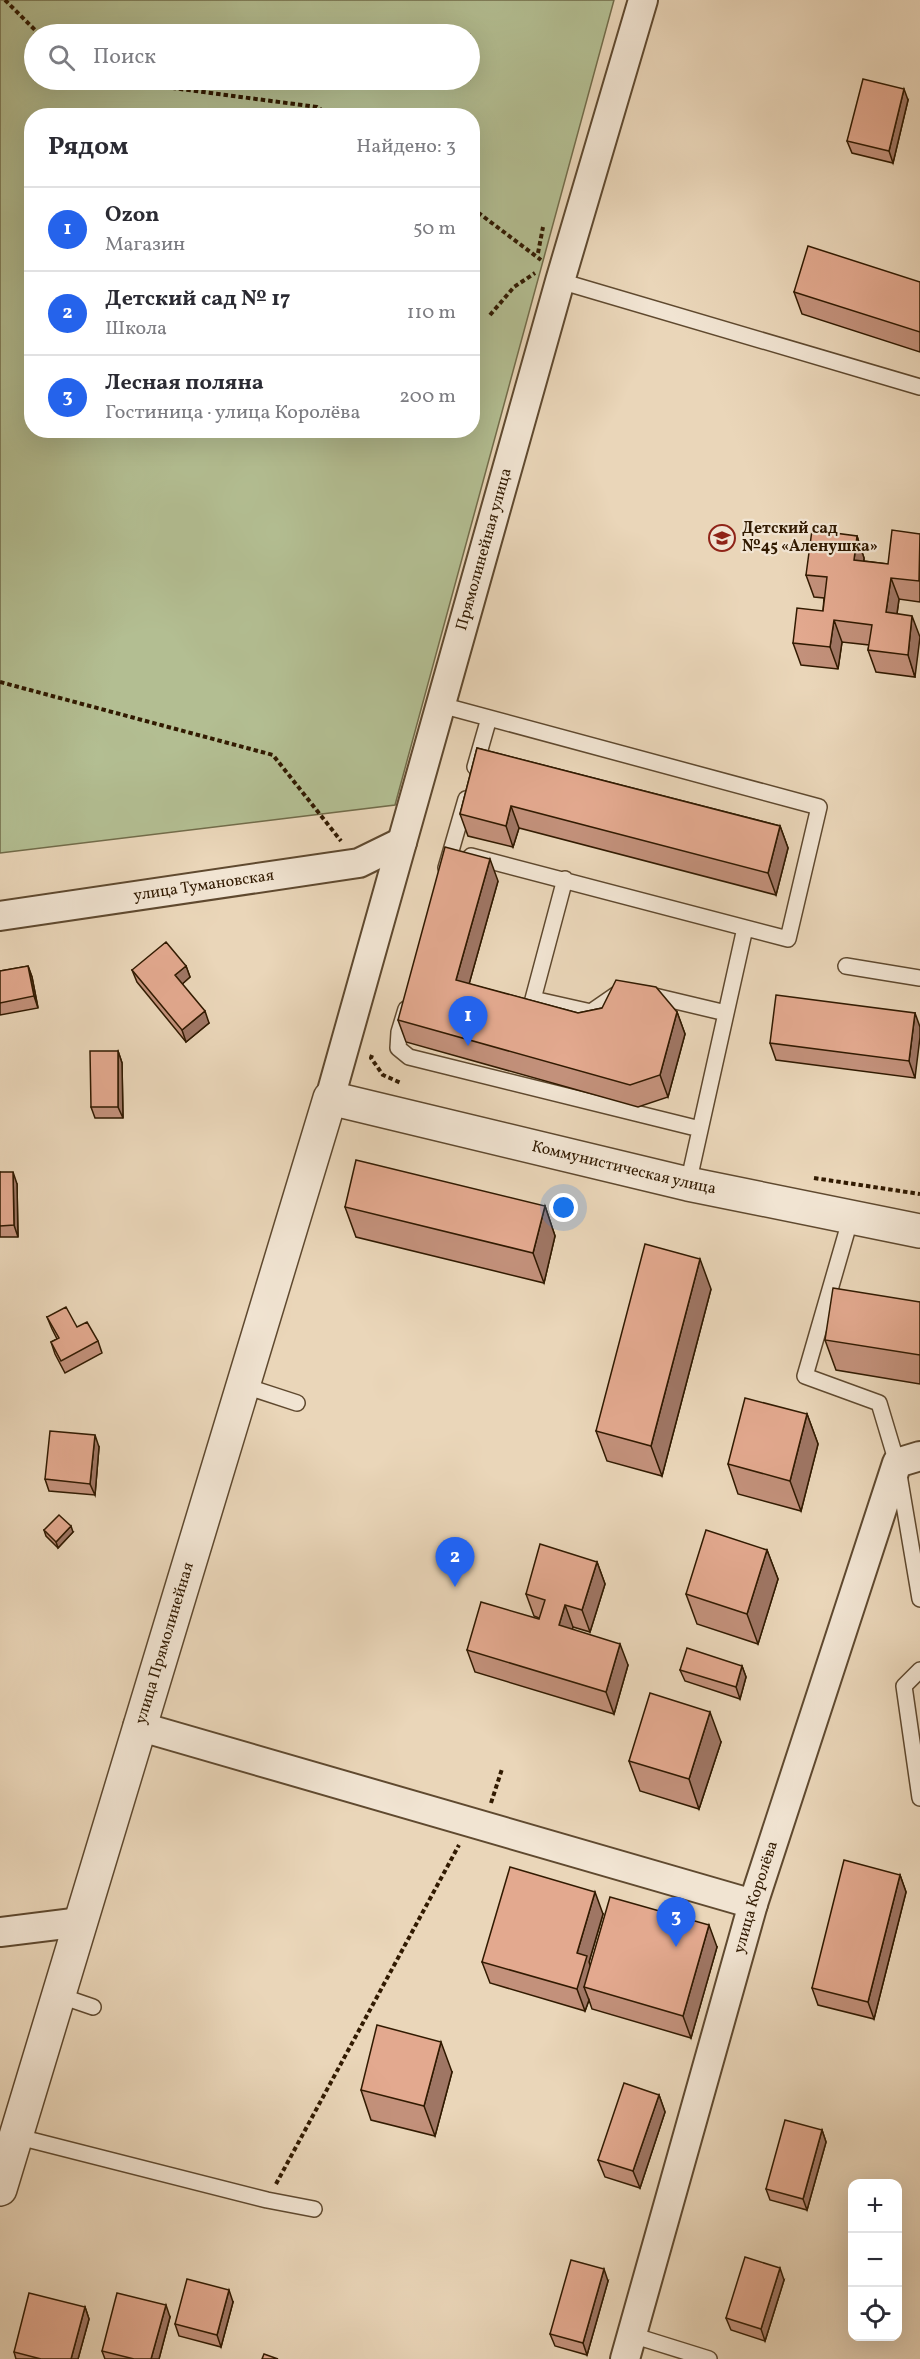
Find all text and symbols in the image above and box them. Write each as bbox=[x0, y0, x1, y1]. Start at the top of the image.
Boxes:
search box bbox=[24, 24, 480, 90]
icon: search bbox=[45, 41, 78, 74]
text: Поиск bbox=[93, 42, 156, 73]
text: Рядом bbox=[48, 129, 128, 165]
text: Найдено: 3 bbox=[356, 133, 456, 161]
text: Ozon bbox=[105, 200, 160, 231]
text: 1 bbox=[63, 215, 72, 243]
text: 50 m bbox=[413, 215, 456, 243]
text: Магазин bbox=[105, 231, 185, 259]
text: Детский сад № 17 bbox=[105, 284, 291, 315]
text: 2 bbox=[62, 299, 73, 327]
text: 110 m bbox=[407, 299, 456, 327]
text: Школа bbox=[105, 315, 167, 343]
text: Лесная поляна bbox=[105, 368, 264, 399]
text: 3 bbox=[62, 383, 73, 411]
text: 200 m bbox=[399, 383, 456, 411]
text: Гостиница · улица Королёва bbox=[105, 399, 360, 427]
street label: Прямолинейная улица bbox=[451, 466, 518, 633]
place label: Детский сад №45 «Аленушка» bbox=[742, 518, 878, 558]
school or university icon: Детский сад №45 «Аленушка» bbox=[707, 523, 737, 553]
street label: улица Тумановская bbox=[132, 865, 275, 907]
pin: 1 bbox=[448, 996, 488, 1046]
street label: Коммунистическая улица bbox=[529, 1136, 718, 1200]
your location bbox=[549, 1193, 578, 1222]
pin: 2 bbox=[436, 1538, 474, 1587]
street label: улица Прямолинейная bbox=[130, 1560, 200, 1727]
street label: улица Королёва bbox=[729, 1838, 784, 1956]
pin: 3 bbox=[656, 1898, 696, 1947]
map controls bbox=[848, 2179, 902, 2341]
button: + bbox=[848, 2179, 902, 2233]
button: − bbox=[848, 2233, 902, 2287]
button: locate bbox=[848, 2287, 902, 2341]

